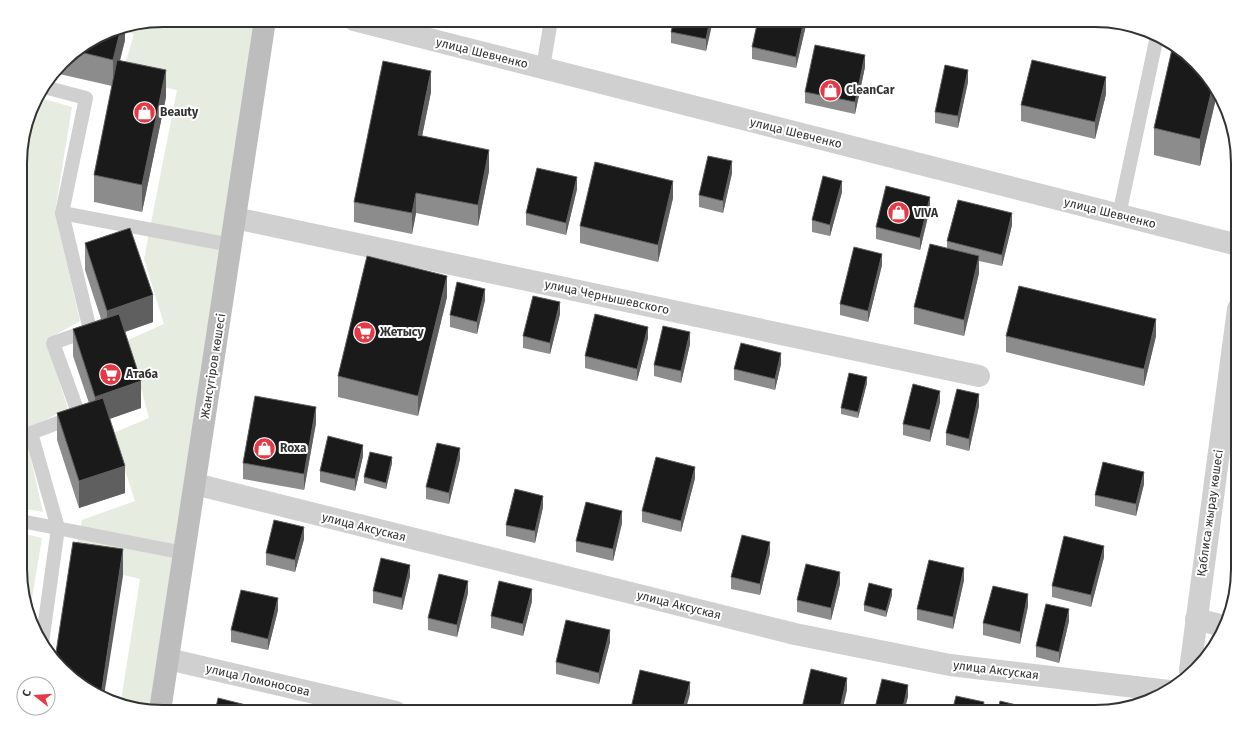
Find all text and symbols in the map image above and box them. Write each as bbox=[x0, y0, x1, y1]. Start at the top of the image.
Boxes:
street label: улица Шевченко bbox=[435, 35, 529, 71]
shop icon: CleanCar bbox=[817, 77, 843, 103]
place label: CleanCar bbox=[846, 83, 895, 97]
shop icon: Beauty bbox=[131, 99, 157, 125]
place label: Beauty bbox=[160, 105, 199, 119]
street label: улица Шевченко bbox=[749, 115, 843, 151]
street label: улица Шевченко bbox=[1063, 195, 1157, 231]
shop icon: VIVA bbox=[885, 200, 911, 226]
place label: VIVA bbox=[913, 206, 939, 220]
street label: улица Чернышевского bbox=[543, 277, 671, 317]
street label: Жансүгіров көшесі bbox=[198, 313, 228, 419]
supermarket icon: Жетысу bbox=[352, 319, 378, 345]
place label: Жетысу bbox=[379, 325, 425, 339]
supermarket icon: Атаба bbox=[98, 361, 124, 387]
place label: Атаба bbox=[125, 367, 158, 381]
shop icon: Roxa bbox=[252, 435, 278, 461]
place label: Roxa bbox=[280, 441, 307, 455]
street label: Қаблиса жырау көшесі bbox=[1194, 449, 1226, 577]
street label: улица Аксуская bbox=[321, 510, 407, 544]
street label: улица Аксуская bbox=[636, 588, 722, 622]
street label: улица Аксуская bbox=[952, 658, 1040, 682]
street label: улица Ломоносова bbox=[205, 661, 311, 699]
north arrow bbox=[16, 676, 56, 716]
text: С bbox=[20, 688, 34, 698]

